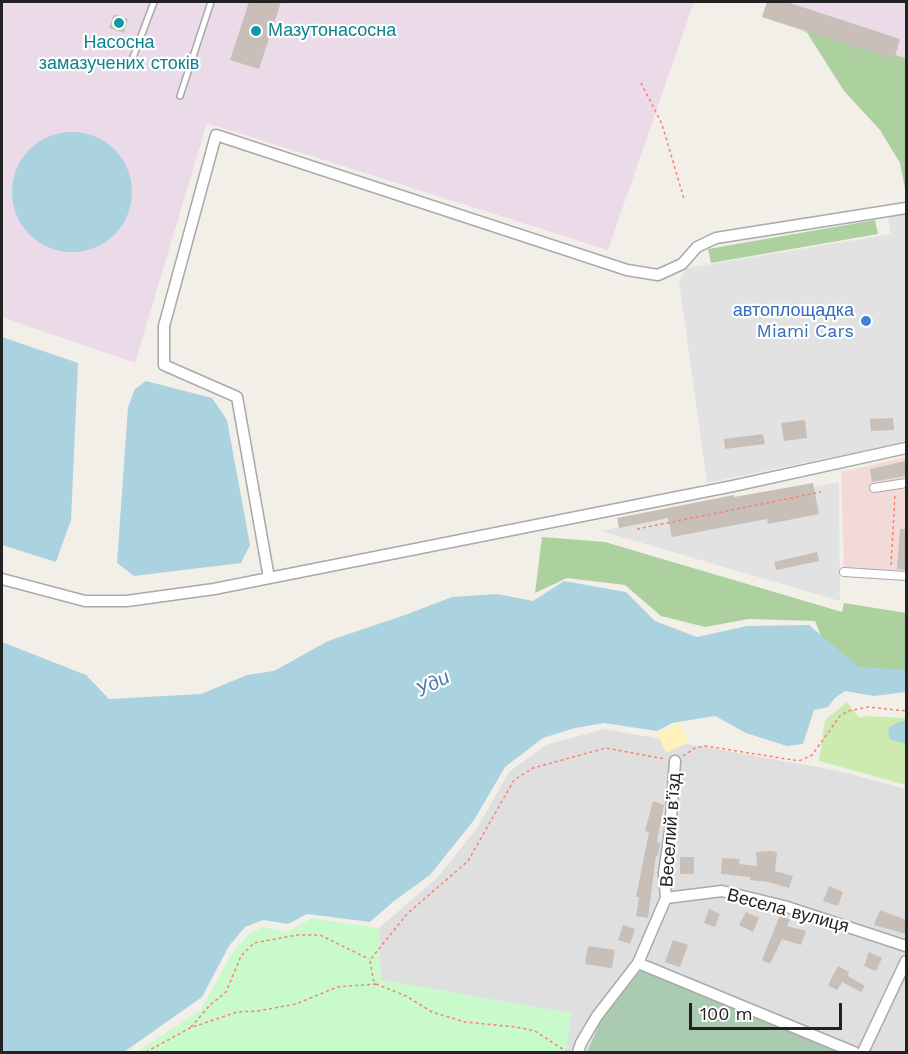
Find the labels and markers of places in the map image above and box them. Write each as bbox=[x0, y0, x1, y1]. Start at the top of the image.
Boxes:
marker: Насосна замазучених стоків bbox=[112, 16, 126, 30]
place label: Мазутонасосна bbox=[268, 20, 396, 42]
marker: Мазутонасосна bbox=[249, 24, 263, 38]
place label: Насосна замазучених стоків bbox=[39, 32, 199, 74]
place label: автоплощадка Miami Cars bbox=[733, 300, 854, 342]
marker: автоплощадка Miami Cars bbox=[859, 314, 873, 328]

